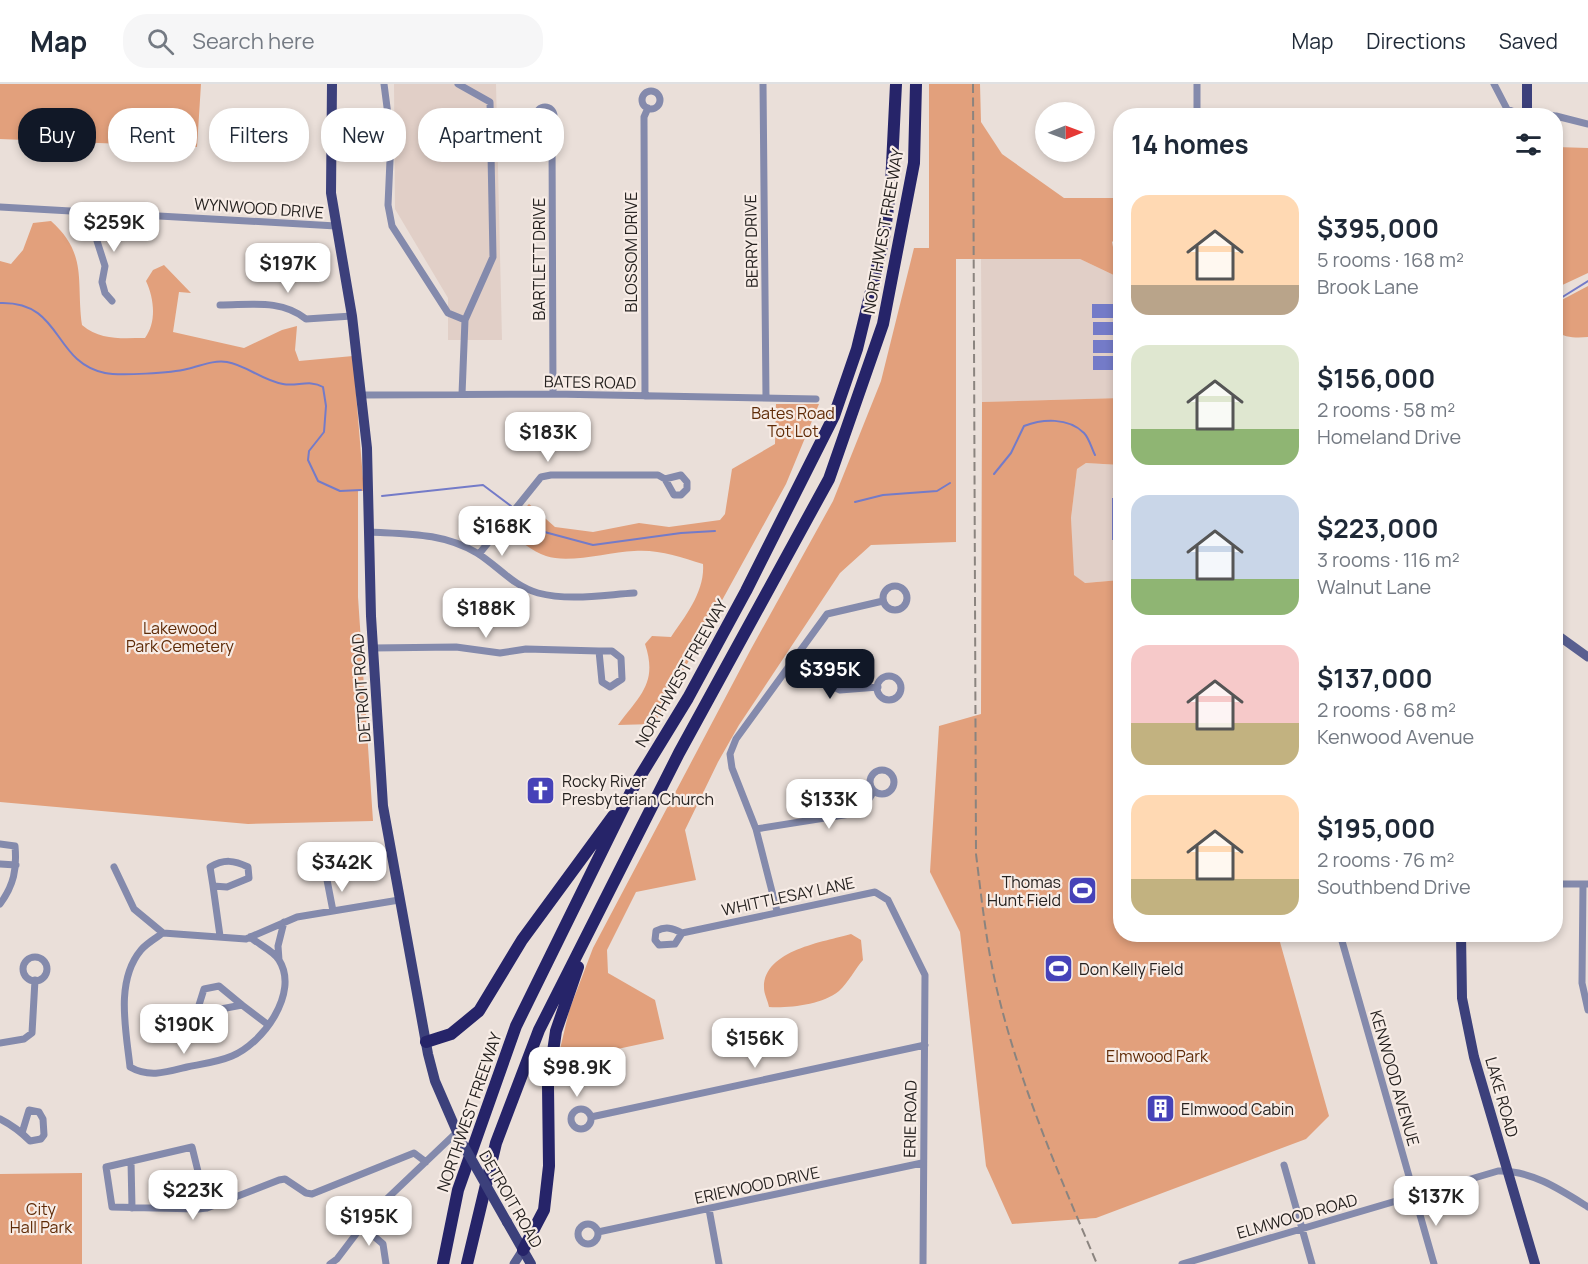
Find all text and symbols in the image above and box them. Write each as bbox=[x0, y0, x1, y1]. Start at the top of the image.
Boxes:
search box bbox=[123, 14, 543, 68]
text: Map bbox=[30, 22, 87, 60]
icon: search bbox=[144, 25, 177, 58]
text: Search here bbox=[192, 26, 315, 56]
text: Map bbox=[1292, 27, 1333, 55]
text: Directions bbox=[1366, 27, 1466, 55]
text: Saved bbox=[1499, 27, 1558, 55]
north arrow bbox=[1035, 102, 1095, 162]
map controls bbox=[1035, 102, 1095, 162]
chip: Buy bbox=[18, 108, 96, 162]
chip: Rent bbox=[108, 108, 197, 162]
chip: Filters bbox=[209, 108, 309, 162]
chip: New bbox=[321, 108, 406, 162]
chip: Apartment bbox=[418, 108, 564, 162]
text: 14 homes bbox=[1131, 126, 1249, 162]
icon: filters bbox=[1512, 128, 1545, 161]
street label: NORTHWEST FREEWAY bbox=[858, 147, 908, 315]
street label: WYNWOOD DRIVE bbox=[193, 192, 325, 224]
street label: BLOSSOM DRIVE bbox=[620, 192, 642, 312]
street label: BERRY DRIVE bbox=[739, 194, 763, 288]
street label: BARTLETT DRIVE bbox=[528, 198, 550, 320]
pin: $259K bbox=[72, 202, 156, 253]
text: $259K bbox=[83, 208, 145, 235]
text: $395,000 bbox=[1317, 210, 1439, 246]
icon: home bbox=[1179, 219, 1251, 291]
pin: $197K bbox=[246, 243, 330, 294]
text: 5 rooms · 168 m² bbox=[1317, 246, 1464, 273]
text: $197K bbox=[259, 249, 317, 276]
text: Brook Lane bbox=[1317, 273, 1419, 300]
text: $156,000 bbox=[1317, 360, 1435, 396]
icon: home bbox=[1179, 369, 1251, 441]
street label: BATES ROAD bbox=[544, 370, 637, 394]
text: 2 rooms · 58 m² bbox=[1317, 396, 1455, 423]
park label: Bates Road Tot Lot bbox=[751, 402, 835, 442]
pin: $183K bbox=[506, 412, 590, 463]
text: $183K bbox=[519, 418, 577, 445]
text: Homeland Drive bbox=[1317, 423, 1461, 450]
pin: $168K bbox=[460, 506, 544, 557]
text: $223,000 bbox=[1317, 510, 1439, 546]
text: $168K bbox=[473, 512, 531, 539]
icon: home bbox=[1179, 519, 1251, 591]
text: 3 rooms · 116 m² bbox=[1317, 546, 1460, 573]
text: Walnut Lane bbox=[1317, 573, 1431, 600]
pin: $188K bbox=[444, 588, 528, 639]
text: $188K bbox=[457, 594, 515, 621]
street label: NORTHWEST FREEWAY bbox=[630, 595, 732, 751]
park label: Lakewood Park Cemetery bbox=[126, 617, 235, 657]
street label: DETROIT ROAD bbox=[346, 632, 376, 743]
pin: $395K bbox=[788, 649, 872, 700]
text: $395K bbox=[799, 655, 861, 682]
text: $137,000 bbox=[1317, 660, 1433, 696]
icon: home bbox=[1179, 669, 1251, 741]
text: 2 rooms · 68 m² bbox=[1317, 696, 1456, 723]
text: Kenwood Avenue bbox=[1317, 723, 1474, 750]
place label: Rocky River Presbyterian Church bbox=[562, 770, 714, 810]
church icon: Rocky River Presbyterian Church bbox=[525, 774, 557, 806]
pin: $133K bbox=[787, 779, 871, 830]
text: $133K bbox=[800, 785, 858, 812]
text: $195,000 bbox=[1317, 810, 1435, 846]
icon: home bbox=[1179, 819, 1251, 891]
pin: $342K bbox=[300, 842, 384, 893]
text: 2 rooms · 76 m² bbox=[1317, 846, 1454, 873]
text: $342K bbox=[311, 848, 373, 875]
street label: WHITTLESAY LANE bbox=[719, 871, 857, 921]
place label: Thomas Hunt Field bbox=[987, 871, 1061, 911]
text: Southbend Drive bbox=[1317, 873, 1471, 900]
sports icon: Thomas Hunt Field bbox=[1066, 875, 1098, 907]
sports icon: Don Kelly Field bbox=[1042, 953, 1074, 985]
place label: Don Kelly Field bbox=[1079, 958, 1184, 980]
pin: $190K bbox=[142, 1004, 226, 1055]
street label: KENWOOD AVENUE bbox=[1365, 1007, 1425, 1149]
text: $190K bbox=[154, 1010, 214, 1037]
pin: $156K bbox=[713, 1018, 797, 1069]
text: $156K bbox=[726, 1024, 784, 1051]
street label: NORTHWEST FREEWAY bbox=[431, 1029, 507, 1195]
park label: Elmwood Park bbox=[1106, 1045, 1209, 1067]
pin: $98.9K bbox=[528, 1047, 626, 1098]
text: $98.9K bbox=[543, 1053, 611, 1080]
street label: LAKE ROAD bbox=[1480, 1054, 1524, 1140]
street label: ERIE ROAD bbox=[898, 1080, 922, 1158]
building icon: Elmwood Cabin bbox=[1144, 1093, 1176, 1125]
place label: Elmwood Cabin bbox=[1181, 1098, 1294, 1120]
street label: DETROIT ROAD bbox=[474, 1146, 548, 1252]
street label: ERIEWOOD DRIVE bbox=[693, 1161, 821, 1209]
pin: $223K bbox=[151, 1170, 235, 1221]
text: $223K bbox=[163, 1176, 223, 1203]
pin: $137K bbox=[1394, 1176, 1478, 1227]
text: $137K bbox=[1408, 1182, 1464, 1209]
street label: ELMWOOD ROAD bbox=[1234, 1188, 1360, 1244]
pin: $195K bbox=[327, 1196, 411, 1247]
park label: City Hall Park bbox=[10, 1198, 73, 1238]
text: $195K bbox=[340, 1202, 398, 1229]

